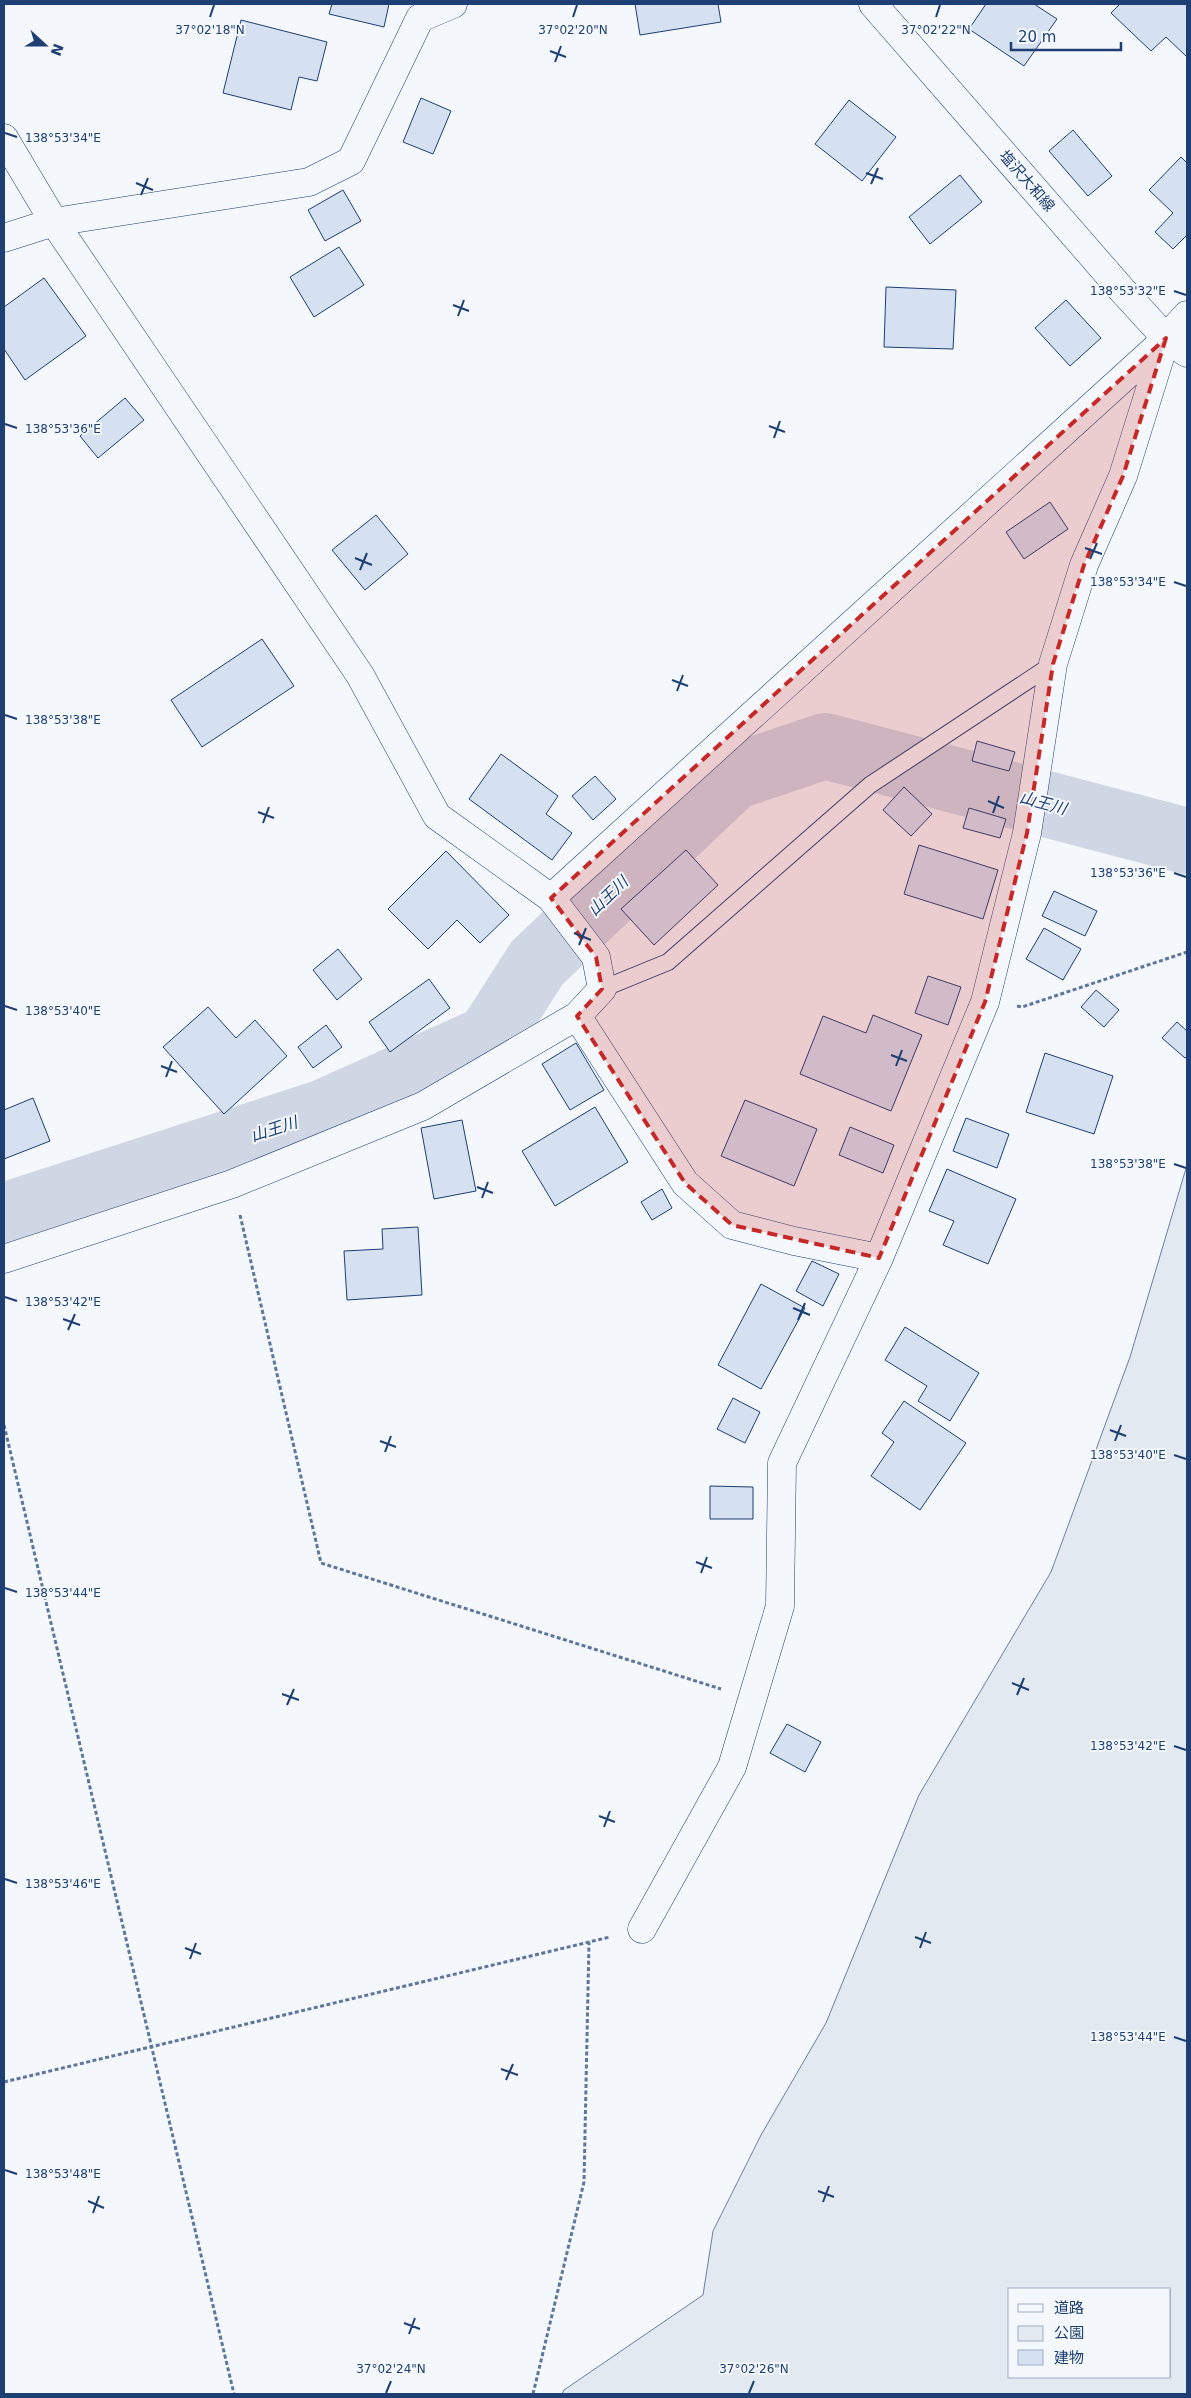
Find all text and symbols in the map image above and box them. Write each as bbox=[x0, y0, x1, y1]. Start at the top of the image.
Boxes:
north arrow bbox=[20, 20, 70, 70]
scale bar bbox=[1011, 20, 1121, 52]
text: 37°02'18"N bbox=[175, 23, 245, 37]
text: 37°02'20"N bbox=[538, 23, 608, 37]
text: 37°02'22"N bbox=[901, 23, 971, 37]
text: 20 m bbox=[1018, 28, 1056, 46]
text: N bbox=[48, 41, 67, 58]
text: 138°53'34"E bbox=[25, 131, 101, 145]
street label: 塩沢大和線 bbox=[996, 147, 1058, 215]
text: 138°53'32"E bbox=[1090, 284, 1166, 298]
text: 138°53'36"E bbox=[25, 422, 101, 436]
text: 138°53'34"E bbox=[1090, 575, 1166, 589]
text: 138°53'38"E bbox=[25, 713, 101, 727]
water label: 山王川 bbox=[1017, 788, 1071, 819]
text: 138°53'36"E bbox=[1090, 866, 1166, 880]
water label: 山王川 bbox=[584, 871, 633, 920]
text: 138°53'40"E bbox=[25, 1004, 101, 1018]
water label: 山王川 bbox=[248, 1112, 302, 1145]
text: 138°53'38"E bbox=[1090, 1157, 1166, 1171]
text: 138°53'42"E bbox=[25, 1295, 101, 1309]
text: 138°53'40"E bbox=[1090, 1448, 1166, 1462]
text: 138°53'44"E bbox=[25, 1586, 101, 1600]
text: 138°53'42"E bbox=[1090, 1739, 1166, 1753]
text: 138°53'46"E bbox=[25, 1877, 101, 1891]
text: 138°53'44"E bbox=[1090, 2030, 1166, 2044]
text: 138°53'48"E bbox=[25, 2167, 101, 2181]
legend bbox=[1008, 2288, 1171, 2378]
text: 道路 bbox=[1054, 2299, 1084, 2317]
text: 公園 bbox=[1054, 2324, 1084, 2342]
text: 建物 bbox=[1054, 2349, 1084, 2367]
text: 37°02'24"N bbox=[356, 2362, 426, 2376]
text: 37°02'26"N bbox=[719, 2362, 789, 2376]

